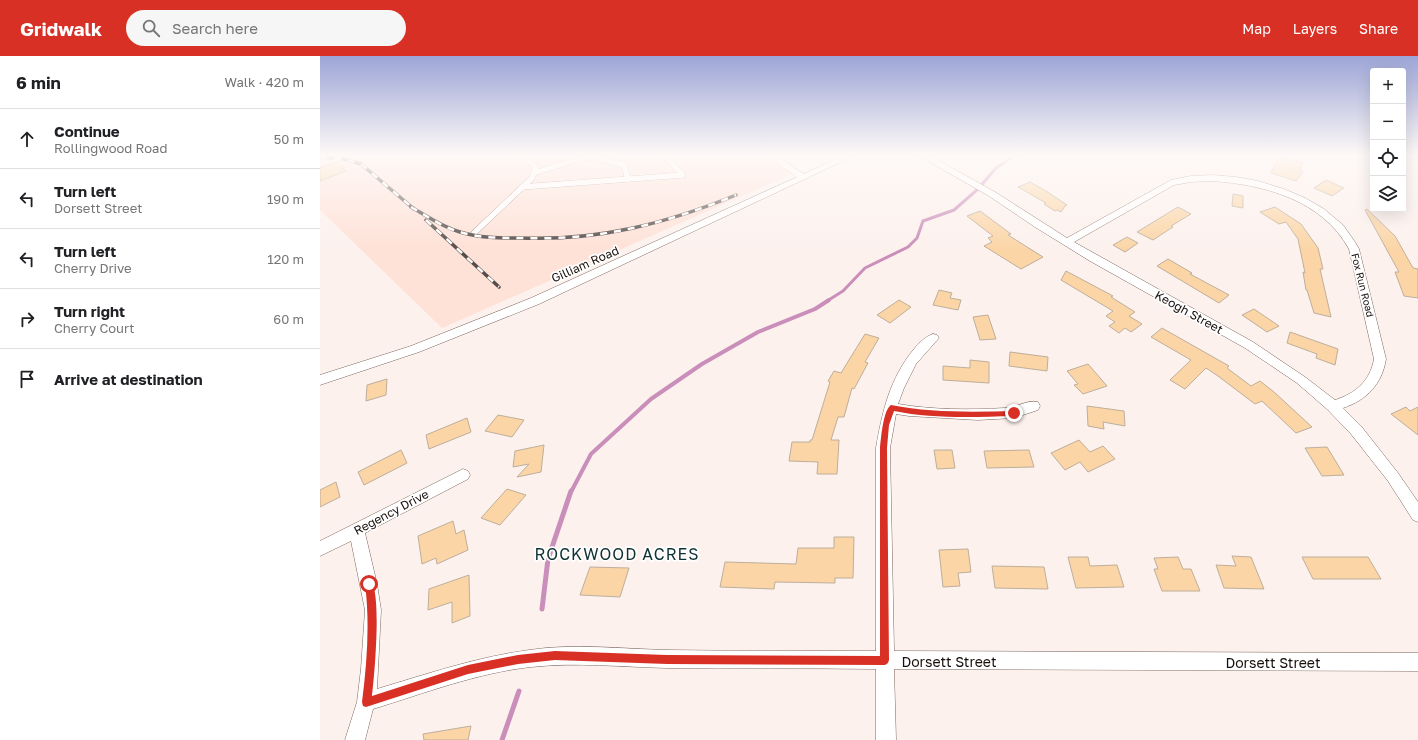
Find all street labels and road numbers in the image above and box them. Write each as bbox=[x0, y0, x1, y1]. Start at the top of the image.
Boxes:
street label: Gilliam Road bbox=[549, 242, 621, 286]
street label: Fox Run Road bbox=[1349, 252, 1377, 318]
street label: Keogh Street bbox=[1152, 287, 1226, 337]
street label: Regency Drive bbox=[351, 486, 431, 538]
street label: Dorsett Street bbox=[901, 653, 997, 670]
street label: Dorsett Street bbox=[1225, 654, 1321, 671]

